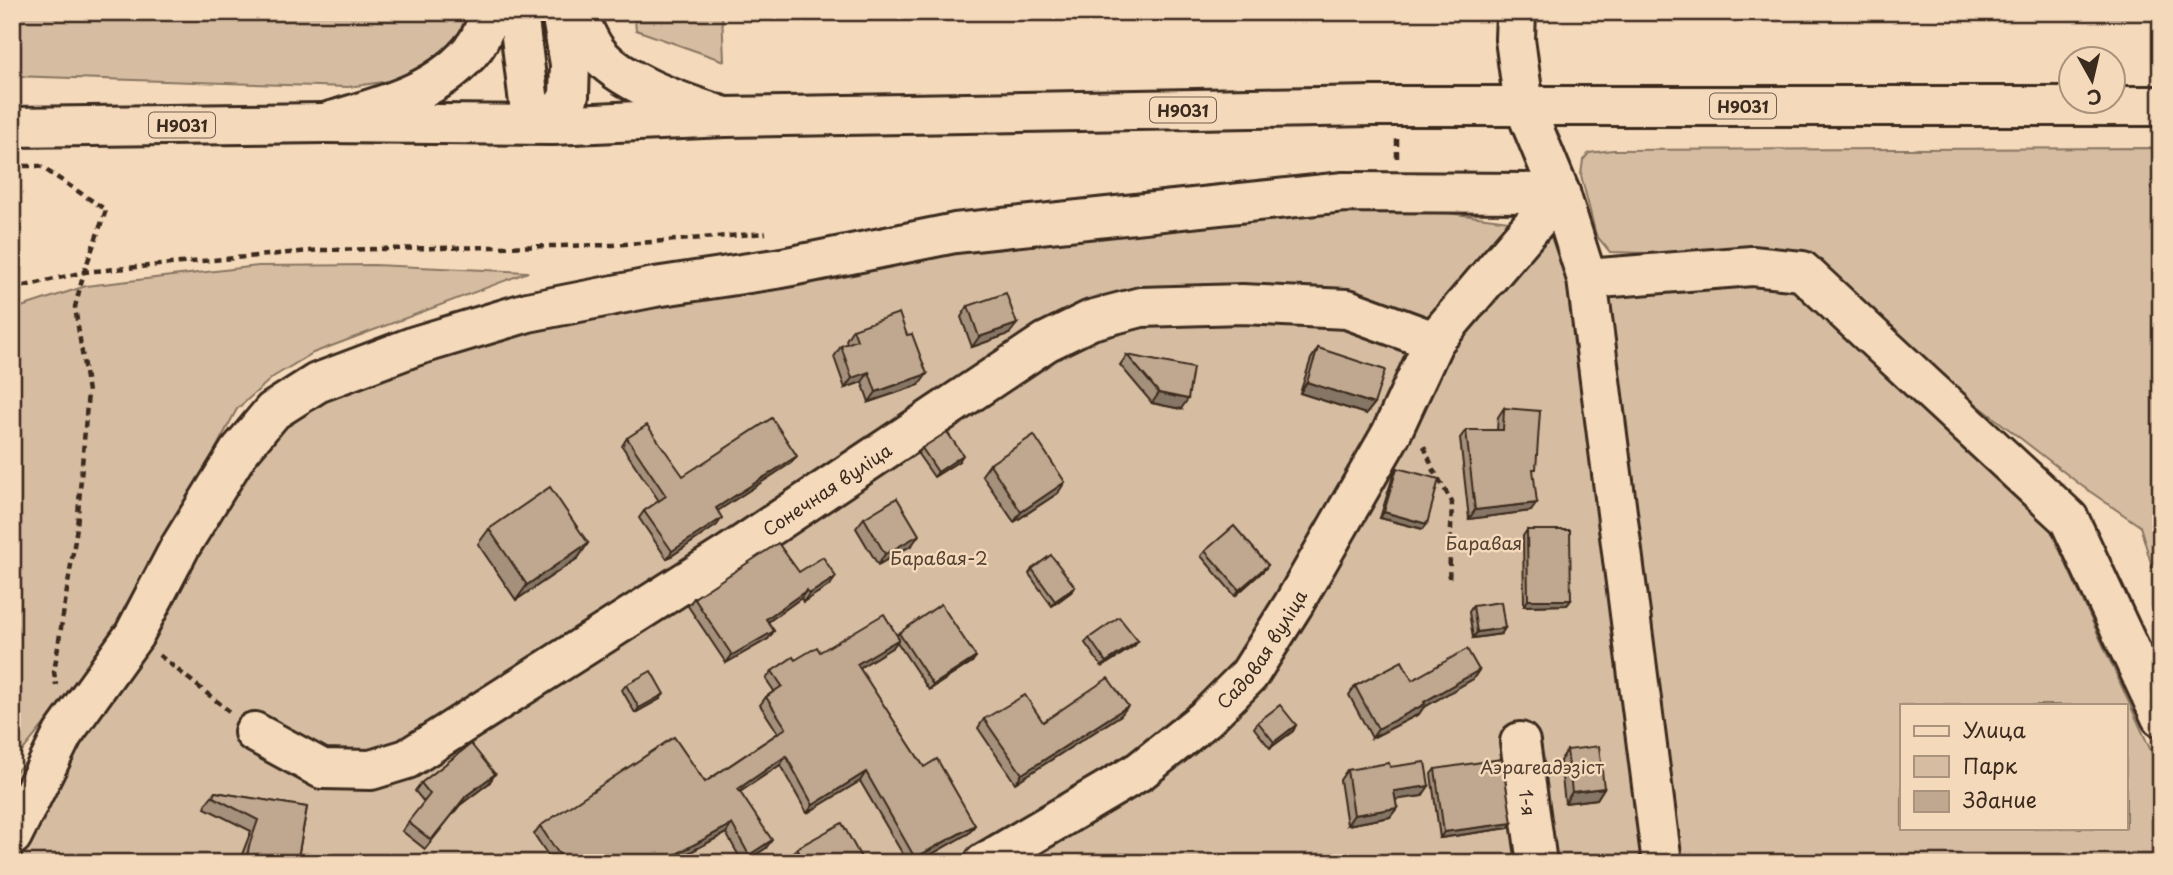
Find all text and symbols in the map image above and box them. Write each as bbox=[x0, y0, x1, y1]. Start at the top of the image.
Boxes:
north arrow bbox=[2058, 46, 2128, 116]
text: С bbox=[2085, 83, 2104, 113]
road number: Н9031 bbox=[1710, 94, 1776, 118]
road number: Н9031 bbox=[1150, 97, 1216, 122]
road number: Н9031 bbox=[149, 113, 215, 138]
street label: Сонечная вуліца bbox=[756, 436, 896, 542]
park label: Баравая bbox=[1446, 529, 1522, 556]
park label: Баравая-2 bbox=[890, 544, 988, 571]
street label: Садовая вуліца bbox=[1210, 584, 1313, 714]
legend bbox=[1900, 704, 2128, 830]
text: Улица bbox=[1963, 713, 2026, 745]
text: Парк bbox=[1963, 749, 2018, 781]
park label: Аэрагеадэзіст bbox=[1480, 753, 1604, 780]
text: Здание bbox=[1963, 783, 2037, 815]
street label: 1-я bbox=[1513, 787, 1544, 817]

